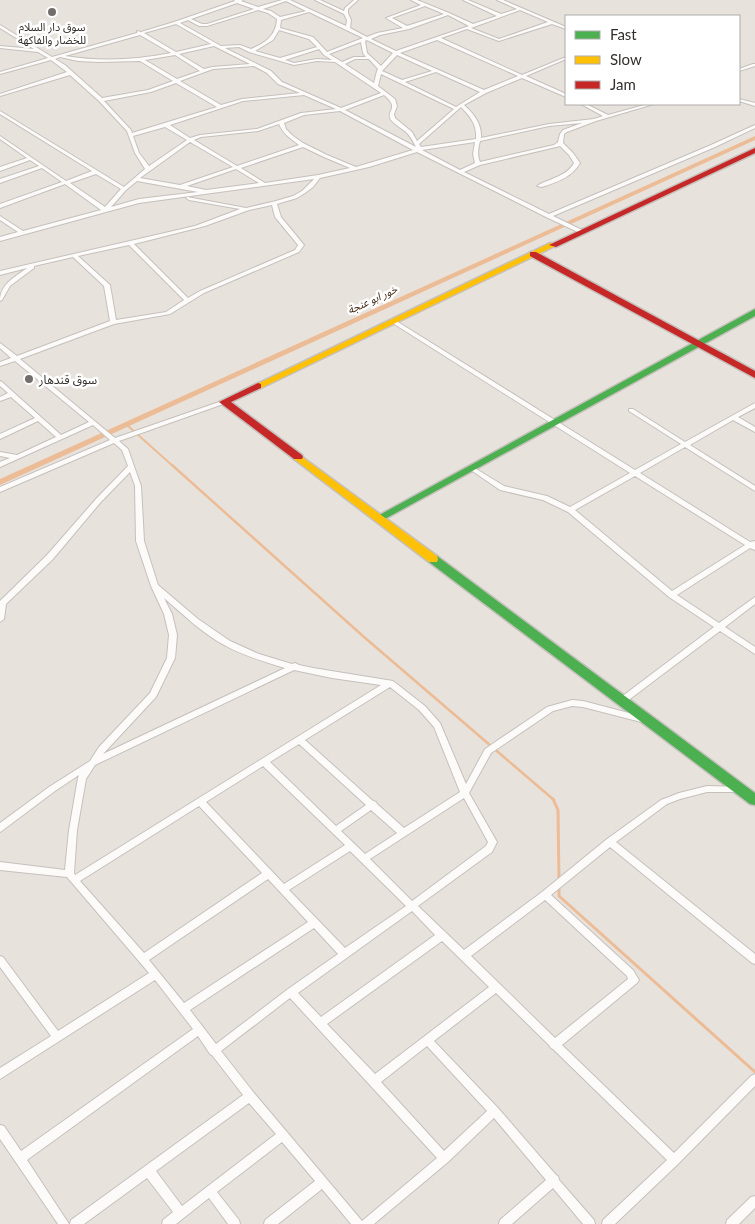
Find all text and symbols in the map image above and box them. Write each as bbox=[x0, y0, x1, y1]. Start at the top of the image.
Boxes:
marker: سوق دار السلام للخضار والفاكهة bbox=[46, 6, 58, 18]
legend bbox=[565, 15, 740, 105]
place label: سوق دار السلام للخضار والفاكهة bbox=[18, 20, 86, 47]
text: Fast bbox=[610, 25, 637, 43]
text: Slow bbox=[610, 50, 642, 68]
text: Jam bbox=[610, 75, 636, 93]
water label: خور ابو عنجة bbox=[345, 282, 400, 317]
place label: سوق قندهار bbox=[38, 372, 97, 387]
marker: سوق قندهار bbox=[23, 373, 35, 385]

